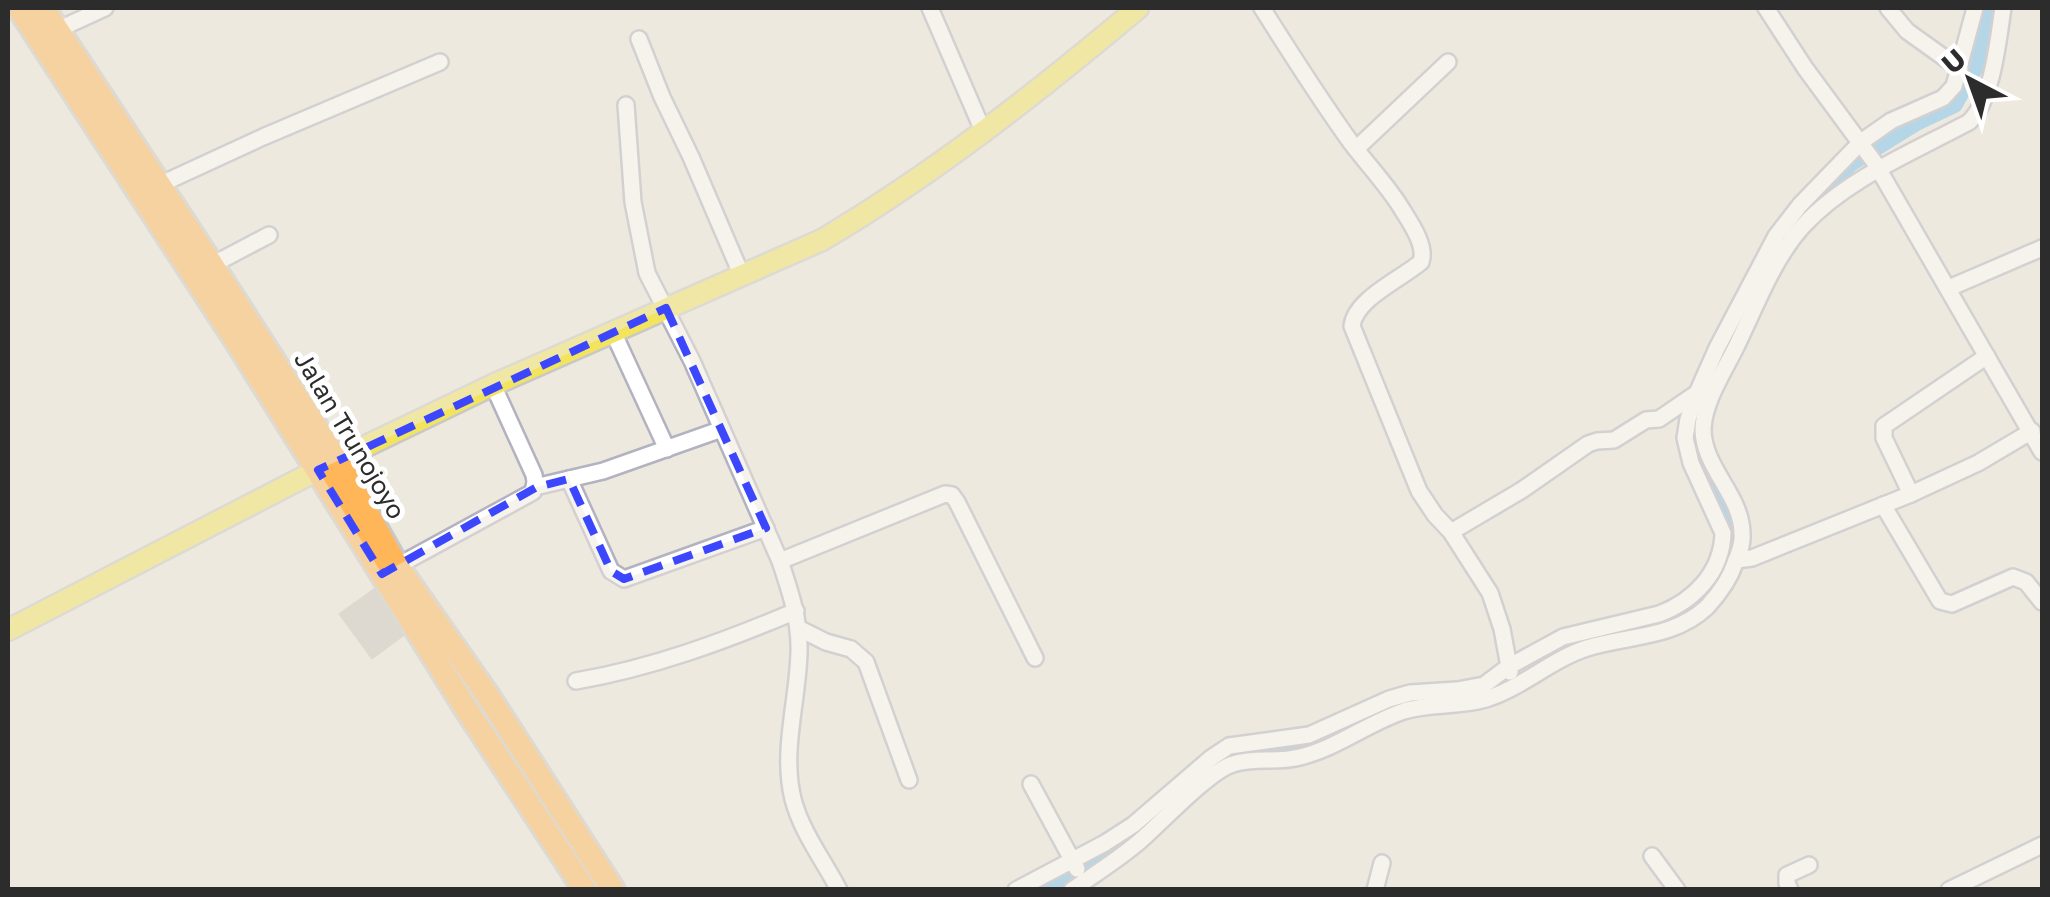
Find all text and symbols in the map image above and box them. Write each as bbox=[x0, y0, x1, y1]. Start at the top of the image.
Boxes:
north arrow bbox=[1920, 30, 2020, 130]
text: U bbox=[1935, 42, 1972, 80]
street label: Jalan Trunojoyo bbox=[288, 345, 413, 524]

